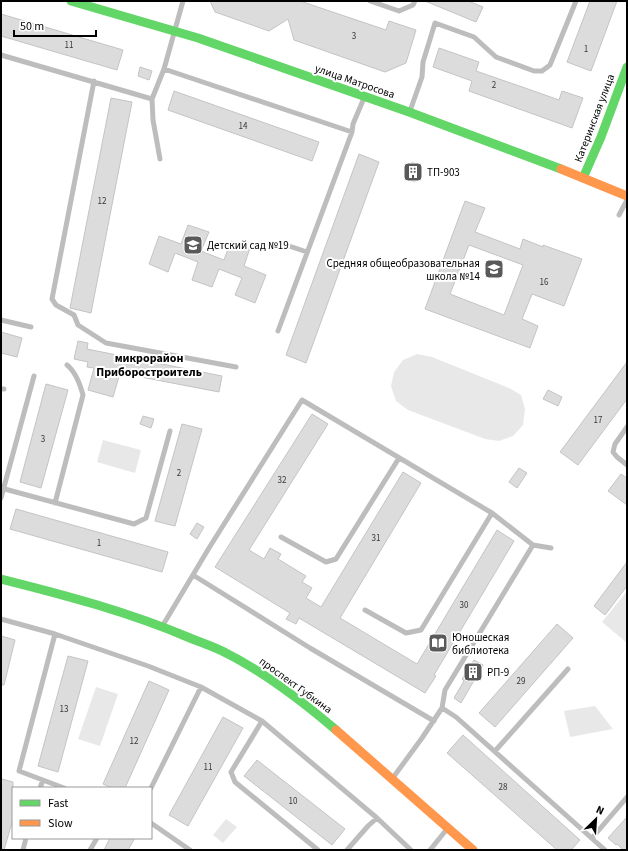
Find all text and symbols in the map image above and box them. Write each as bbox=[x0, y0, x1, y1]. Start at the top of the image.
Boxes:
scale bar bbox=[14, 12, 96, 38]
text: 50 m bbox=[20, 18, 44, 35]
house number: 3 bbox=[352, 30, 357, 43]
house number: 11 bbox=[65, 39, 73, 52]
house number: 1 bbox=[584, 43, 588, 56]
street label: улица Матросова bbox=[313, 61, 397, 102]
street label: Катеринская улица bbox=[571, 72, 618, 164]
house number: 2 bbox=[492, 79, 497, 92]
house number: 14 bbox=[239, 120, 248, 133]
building icon: ТП-903 bbox=[402, 161, 424, 183]
place label: ТП-903 bbox=[427, 165, 460, 180]
house number: 12 bbox=[98, 195, 107, 208]
school or university icon: Детский сад №19 bbox=[182, 234, 204, 256]
place label: Детский сад №19 bbox=[207, 238, 289, 253]
place label: Средняя общеобразовательная школа №14 bbox=[326, 256, 481, 284]
school or university icon: Средняя общеобразовательная школа №14 bbox=[483, 258, 505, 280]
house number: 16 bbox=[540, 276, 549, 289]
district label: микрорайон Приборостроитель bbox=[96, 350, 202, 381]
house number: 17 bbox=[594, 414, 603, 427]
house number: 3 bbox=[41, 433, 46, 446]
house number: 2 bbox=[177, 467, 182, 480]
house number: 32 bbox=[278, 474, 287, 487]
house number: 31 bbox=[372, 532, 380, 545]
house number: 1 bbox=[97, 537, 101, 550]
house number: 30 bbox=[460, 599, 469, 612]
place label: Юношеская библиотека bbox=[452, 630, 509, 658]
library icon: Юношеская библиотека bbox=[427, 632, 449, 654]
street label: проспект Губкина bbox=[256, 654, 335, 717]
building icon: РП-9 bbox=[462, 661, 484, 683]
place label: РП-9 bbox=[487, 665, 509, 680]
house number: 29 bbox=[517, 675, 526, 688]
house number: 13 bbox=[60, 703, 69, 716]
house number: 12 bbox=[130, 735, 139, 748]
house number: 11 bbox=[204, 761, 212, 774]
house number: 28 bbox=[499, 781, 508, 794]
legend bbox=[12, 787, 152, 839]
text: Fast bbox=[48, 795, 68, 812]
house number: 10 bbox=[289, 795, 298, 808]
north arrow bbox=[576, 799, 616, 839]
text: N bbox=[594, 802, 607, 819]
text: Slow bbox=[48, 815, 73, 832]

